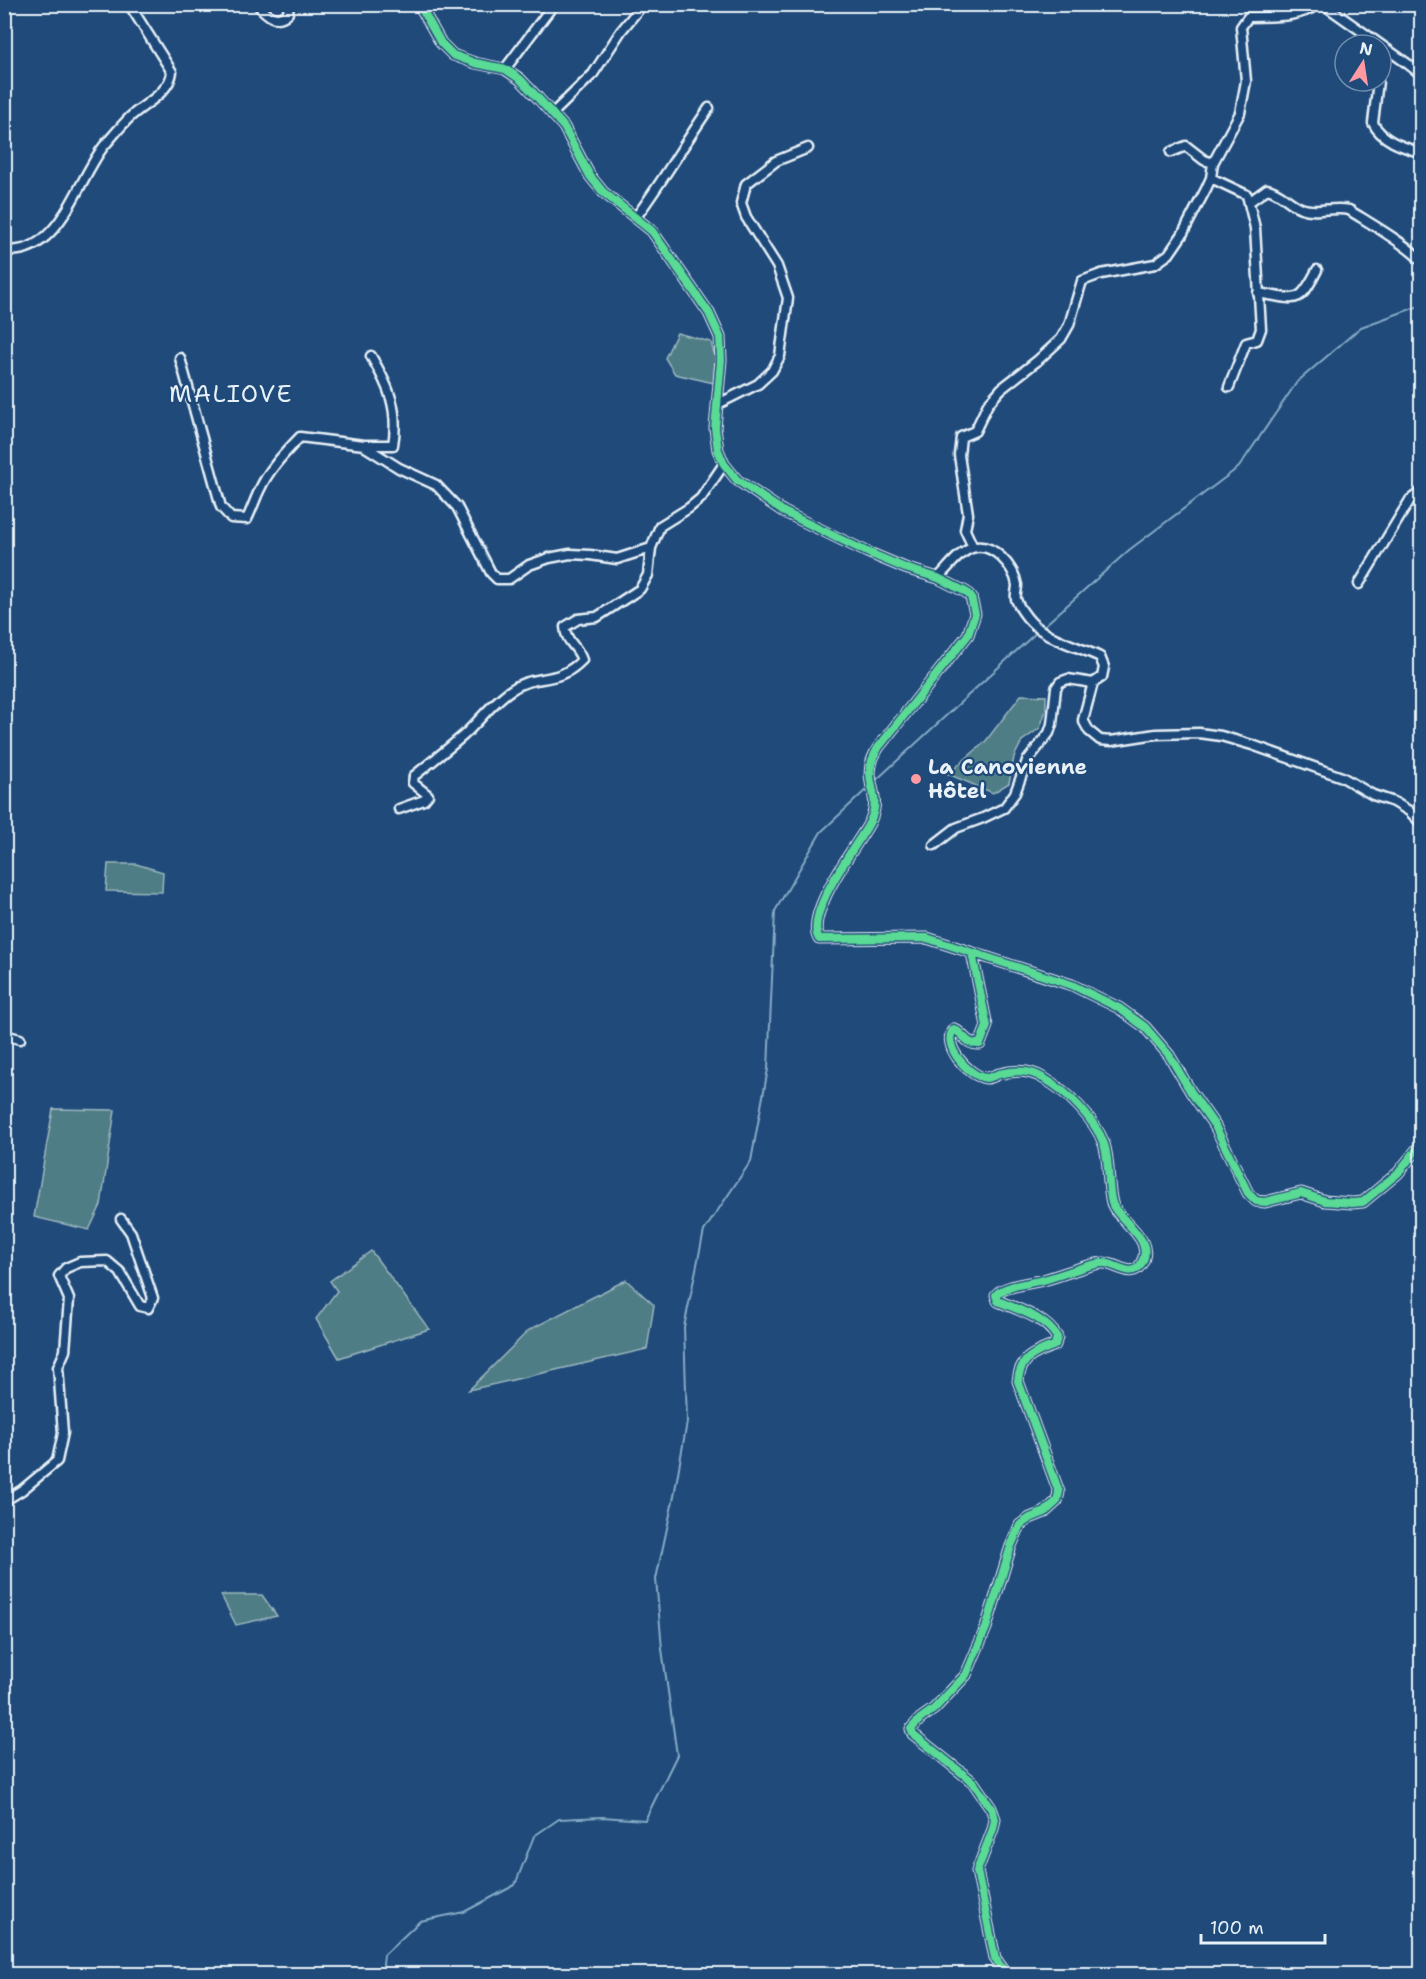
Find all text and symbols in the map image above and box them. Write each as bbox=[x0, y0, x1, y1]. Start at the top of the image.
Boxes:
north arrow bbox=[1333, 33, 1393, 93]
text: N bbox=[1358, 37, 1374, 60]
district label: MALIOVE bbox=[169, 378, 293, 410]
place label: La Canovienne Hôtel bbox=[928, 753, 1087, 805]
marker: La Canovienne Hôtel bbox=[909, 772, 923, 786]
scale bar bbox=[1201, 1907, 1326, 1945]
text: 100 m bbox=[1210, 1916, 1264, 1940]

